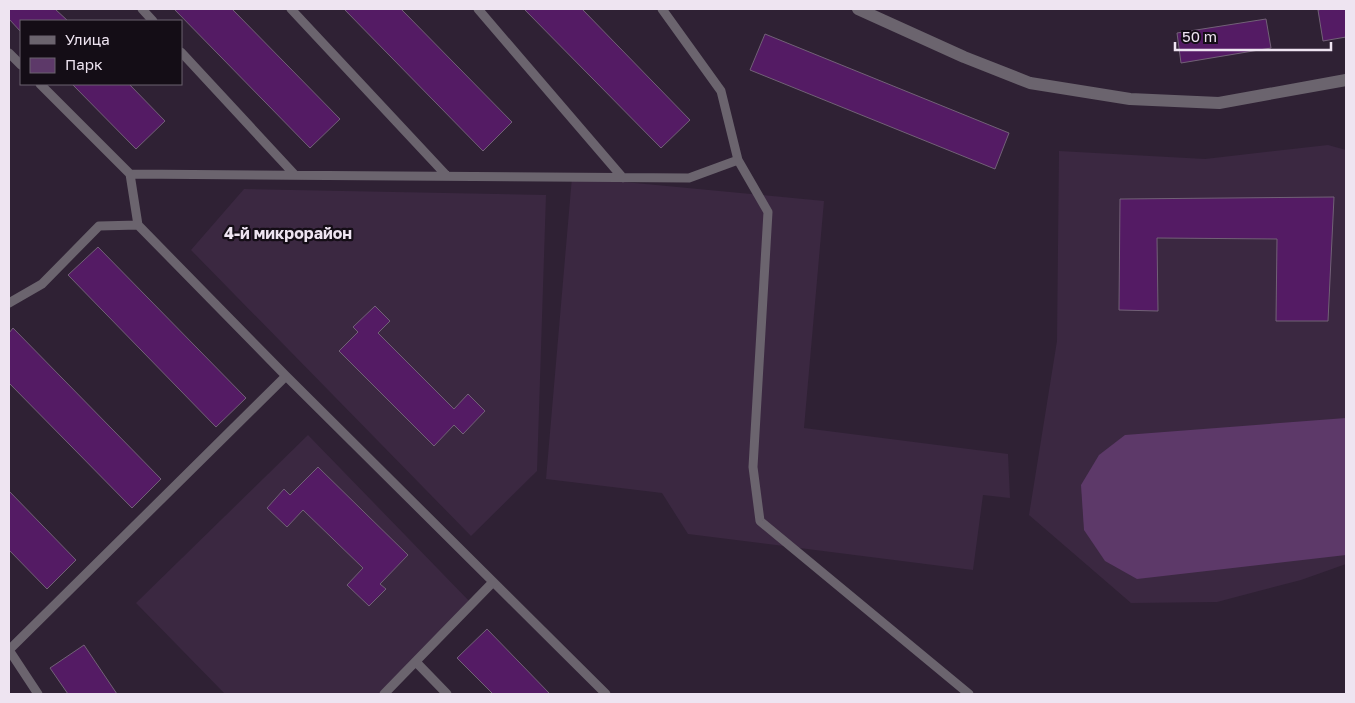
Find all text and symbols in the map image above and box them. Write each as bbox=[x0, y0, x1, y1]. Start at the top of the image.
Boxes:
legend bbox=[20, 20, 182, 85]
scale bar bbox=[1175, 20, 1331, 52]
text: 50 m bbox=[1182, 27, 1217, 45]
text: Улица bbox=[65, 30, 110, 48]
text: Парк bbox=[65, 55, 103, 73]
district label: 4-й микрорайон bbox=[224, 223, 352, 243]

